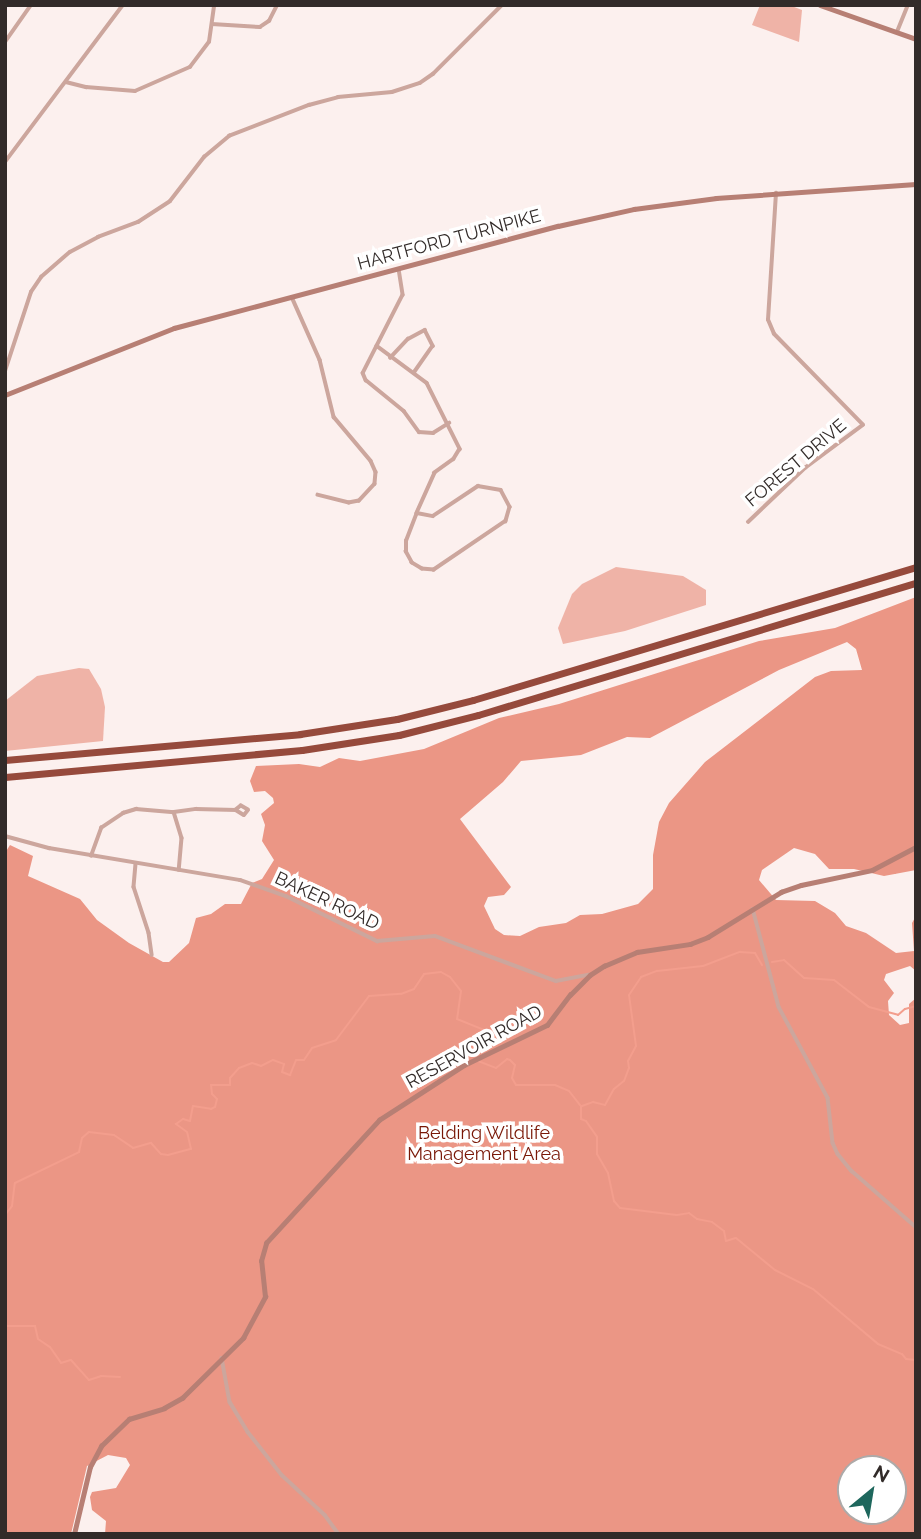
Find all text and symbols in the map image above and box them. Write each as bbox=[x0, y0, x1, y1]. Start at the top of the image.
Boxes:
street label: HARTFORD TURNPIKE bbox=[355, 205, 543, 275]
street label: FOREST DRIVE bbox=[741, 414, 851, 512]
street label: BAKER ROAD bbox=[271, 867, 383, 935]
street label: RESERVOIR ROAD bbox=[402, 1001, 546, 1093]
park label: Belding Wildlife Management Area bbox=[407, 1123, 561, 1166]
north arrow bbox=[837, 1455, 907, 1525]
text: N bbox=[870, 1460, 893, 1487]

